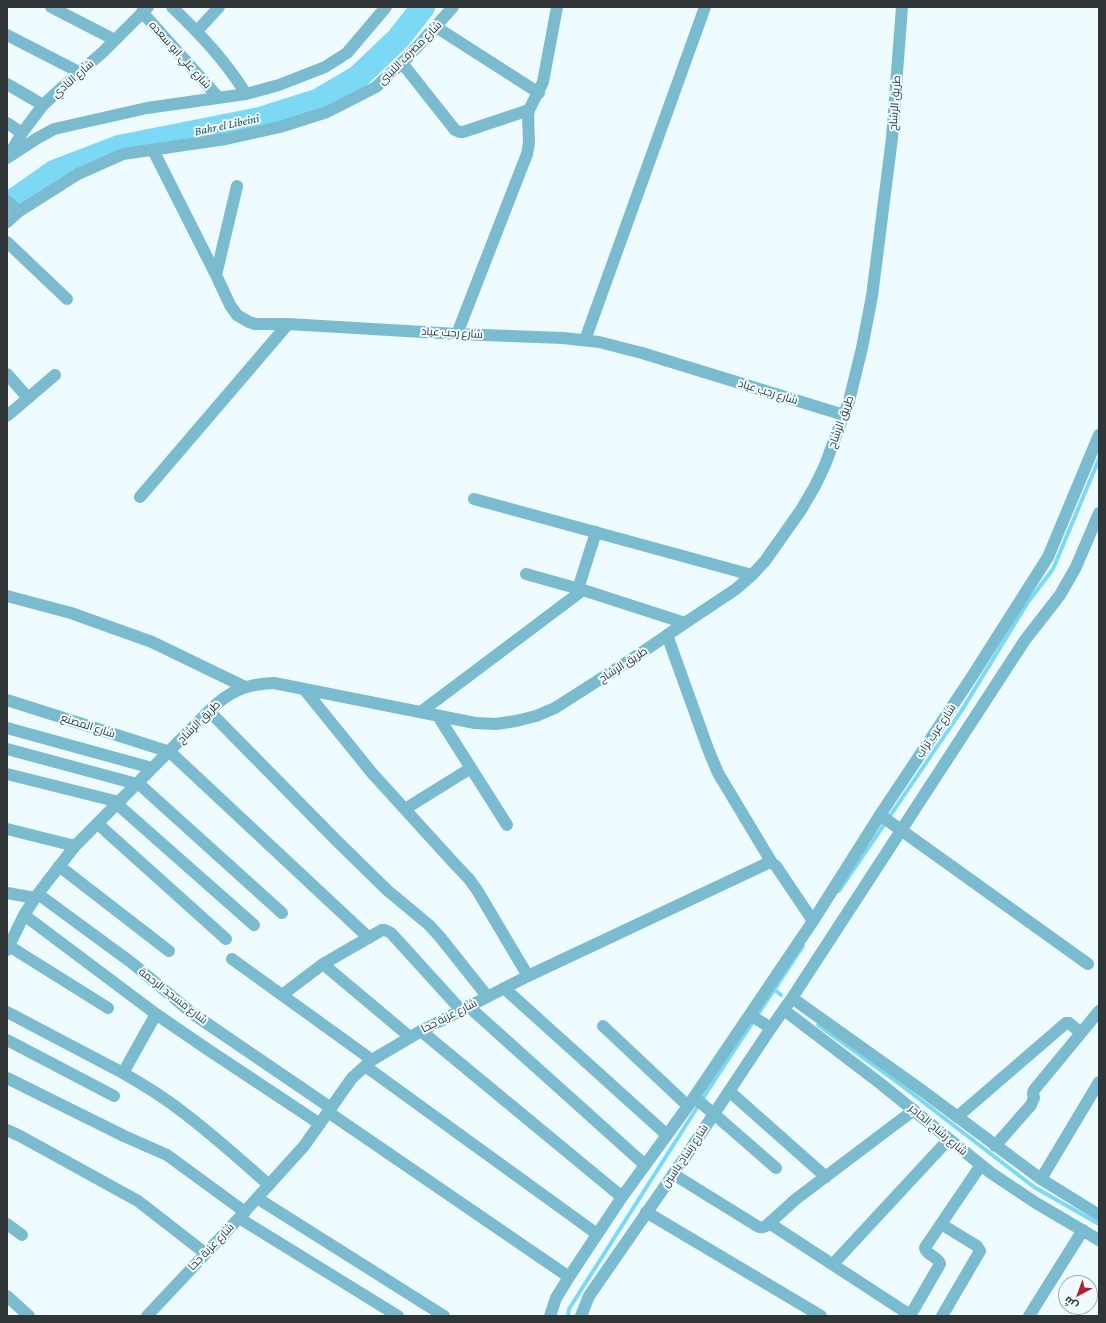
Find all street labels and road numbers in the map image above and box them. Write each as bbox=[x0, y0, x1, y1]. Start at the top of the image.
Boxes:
street label: شارع علي ابو سعده bbox=[146, 19, 214, 91]
street label: شارع مصرف اللبينى bbox=[376, 19, 444, 87]
street label: شارع النادي bbox=[49, 57, 97, 101]
street label: طريق الرشاح bbox=[886, 75, 904, 131]
street label: شارع رجب عياد bbox=[421, 325, 483, 341]
street label: شارع رجب عياد bbox=[737, 377, 799, 407]
street label: طريق الرشاح bbox=[825, 394, 857, 450]
street label: طريق الرشاح bbox=[596, 644, 650, 686]
street label: طريق الرشاح bbox=[175, 698, 223, 746]
street label: شارع عرب تراب bbox=[913, 702, 959, 760]
street label: شارع المصنع bbox=[59, 711, 117, 741]
street label: شارع مسجد الرحمة bbox=[136, 965, 210, 1027]
street label: شارع عزبة جحا bbox=[419, 996, 479, 1036]
street label: شارع رشاح الحاجر bbox=[906, 1102, 970, 1158]
street label: شارع رشاح ياسين bbox=[659, 1122, 711, 1190]
street label: شارع عزبة جحا bbox=[185, 1221, 237, 1273]

